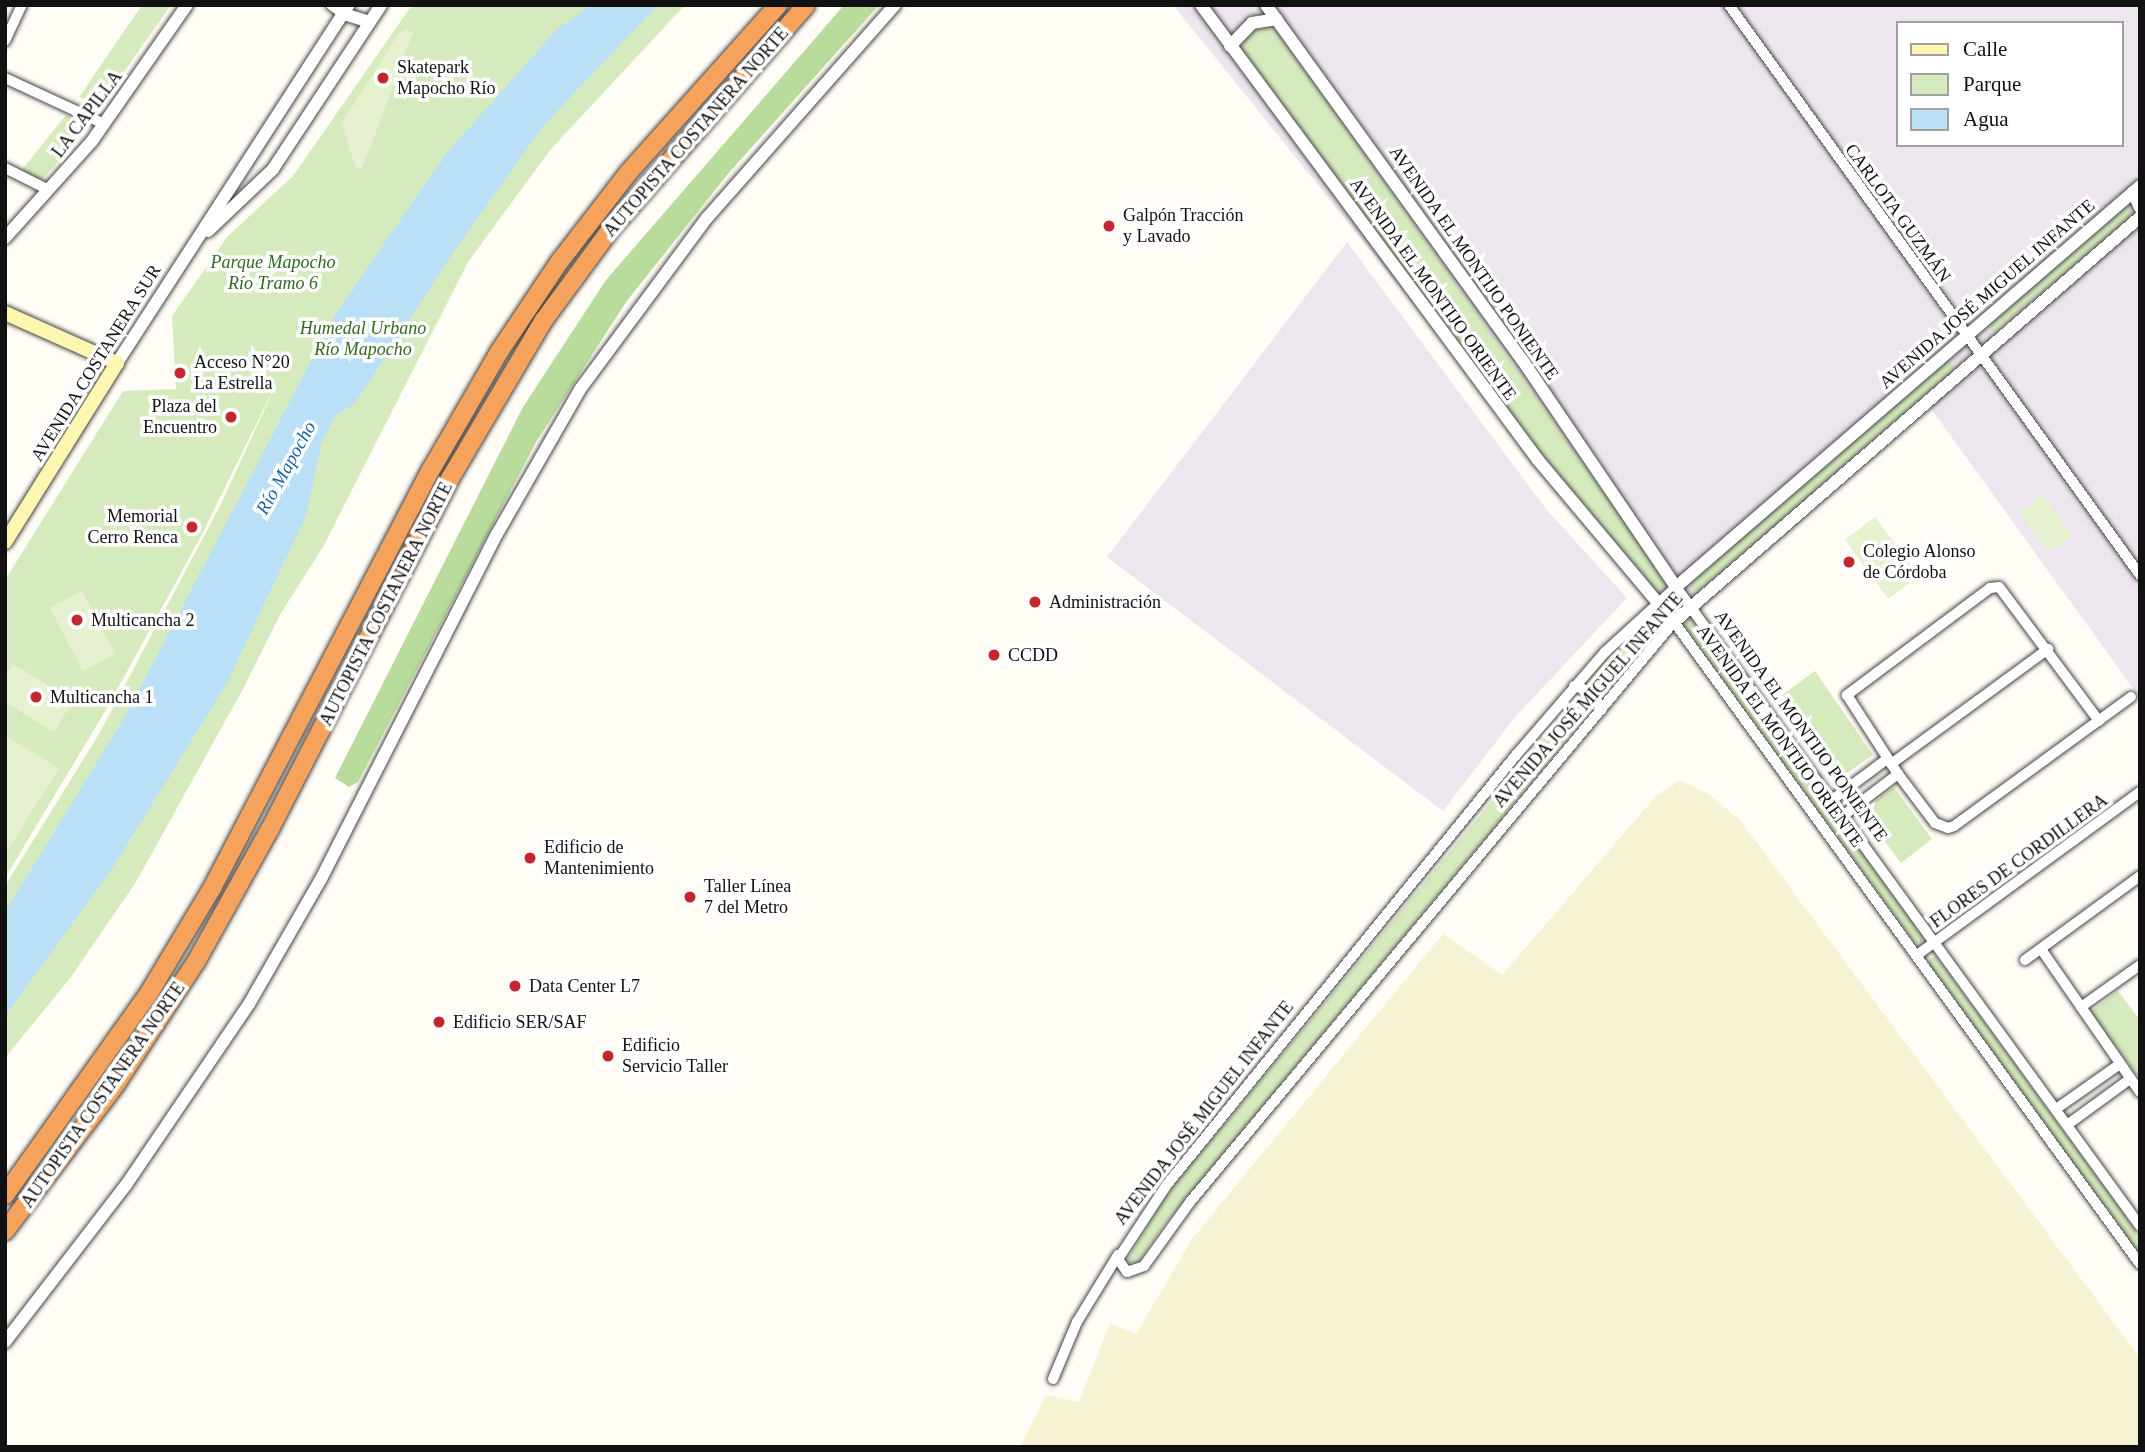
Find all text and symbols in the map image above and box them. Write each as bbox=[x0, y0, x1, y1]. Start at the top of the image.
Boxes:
legend bbox=[1896, 21, 2124, 147]
street label: AUTOPISTA COSTANERA NORTE bbox=[598, 22, 794, 242]
text: Calle bbox=[1963, 37, 2007, 61]
place label: Skatepark Mapocho Río bbox=[397, 57, 495, 100]
street label: LA CAPILLA bbox=[47, 66, 127, 162]
marker: Skatepark Mapocho Río bbox=[375, 70, 391, 86]
text: Parque bbox=[1963, 72, 2021, 96]
text: Agua bbox=[1963, 107, 2009, 131]
street label: CARLOTA GUZMÁN bbox=[1840, 139, 1956, 287]
street label: AVENIDA EL MONTIJO PONIENTE bbox=[1384, 141, 1564, 385]
street label: AVENIDA EL MONTIJO ORIENTE bbox=[1345, 173, 1521, 405]
street label: AVENIDA JOSÉ MIGUEL INFANTE bbox=[1874, 194, 2100, 394]
place label: Galpón Tracción y Lavado bbox=[1123, 205, 1244, 248]
marker: Galpón Tracción y Lavado bbox=[1101, 218, 1117, 234]
park label: Parque Mapocho Río Tramo 6 bbox=[211, 252, 335, 294]
street label: AVENIDA COSTANERA SUR bbox=[26, 260, 166, 466]
park label: Humedal Urbano Río Mapocho bbox=[300, 318, 426, 360]
place label: Acceso N°20 La Estrella bbox=[194, 352, 290, 394]
marker: Acceso N°20 La Estrella bbox=[172, 365, 188, 381]
place label: Plaza del Encuentro bbox=[143, 396, 217, 438]
marker: Plaza del Encuentro bbox=[223, 409, 239, 425]
water label: Río Mapocho bbox=[251, 417, 321, 519]
street label: AUTOPISTA COSTANERA NORTE bbox=[314, 478, 458, 730]
place label: Memorial Cerro Renca bbox=[88, 506, 178, 548]
marker: Memorial Cerro Renca bbox=[184, 519, 200, 535]
place label: Colegio Alonso de Córdoba bbox=[1863, 541, 1977, 584]
marker: Colegio Alonso de Córdoba bbox=[1841, 554, 1857, 570]
street label: AVENIDA JOSÉ MIGUEL INFANTE bbox=[1488, 587, 1688, 813]
place label: Administración bbox=[1049, 591, 1161, 613]
marker: Administración bbox=[1027, 594, 1043, 610]
street label: AVENIDA EL MONTIJO PONIENTE bbox=[1709, 606, 1893, 846]
place label: Multicancha 2 bbox=[91, 609, 194, 631]
marker: Multicancha 2 bbox=[69, 612, 85, 628]
street label: AVENIDA EL MONTIJO ORIENTE bbox=[1692, 620, 1868, 852]
place label: CCDD bbox=[1008, 644, 1058, 666]
marker: CCDD bbox=[986, 647, 1002, 663]
place label: Multicancha 1 bbox=[50, 686, 153, 708]
marker: Multicancha 1 bbox=[28, 689, 44, 705]
street label: FLORES DE CORDILLERA bbox=[1926, 789, 2112, 933]
place label: Edificio de Mantenimiento bbox=[544, 837, 654, 880]
marker: Edificio de Mantenimiento bbox=[522, 850, 538, 866]
place label: Taller Línea 7 del Metro bbox=[704, 876, 791, 918]
marker: Taller Línea 7 del Metro bbox=[682, 889, 698, 905]
place label: Data Center L7 bbox=[529, 975, 640, 997]
street label: AUTOPISTA COSTANERA NORTE bbox=[16, 977, 190, 1213]
marker: Data Center L7 bbox=[507, 978, 523, 994]
street label: AVENIDA JOSÉ MIGUEL INFANTE bbox=[1109, 996, 1299, 1230]
place label: Edificio SER/SAF bbox=[453, 1011, 587, 1033]
marker: Edificio SER/SAF bbox=[431, 1014, 447, 1030]
place label: Edificio Servicio Taller bbox=[622, 1035, 728, 1078]
marker: Edificio Servicio Taller bbox=[600, 1048, 616, 1064]

